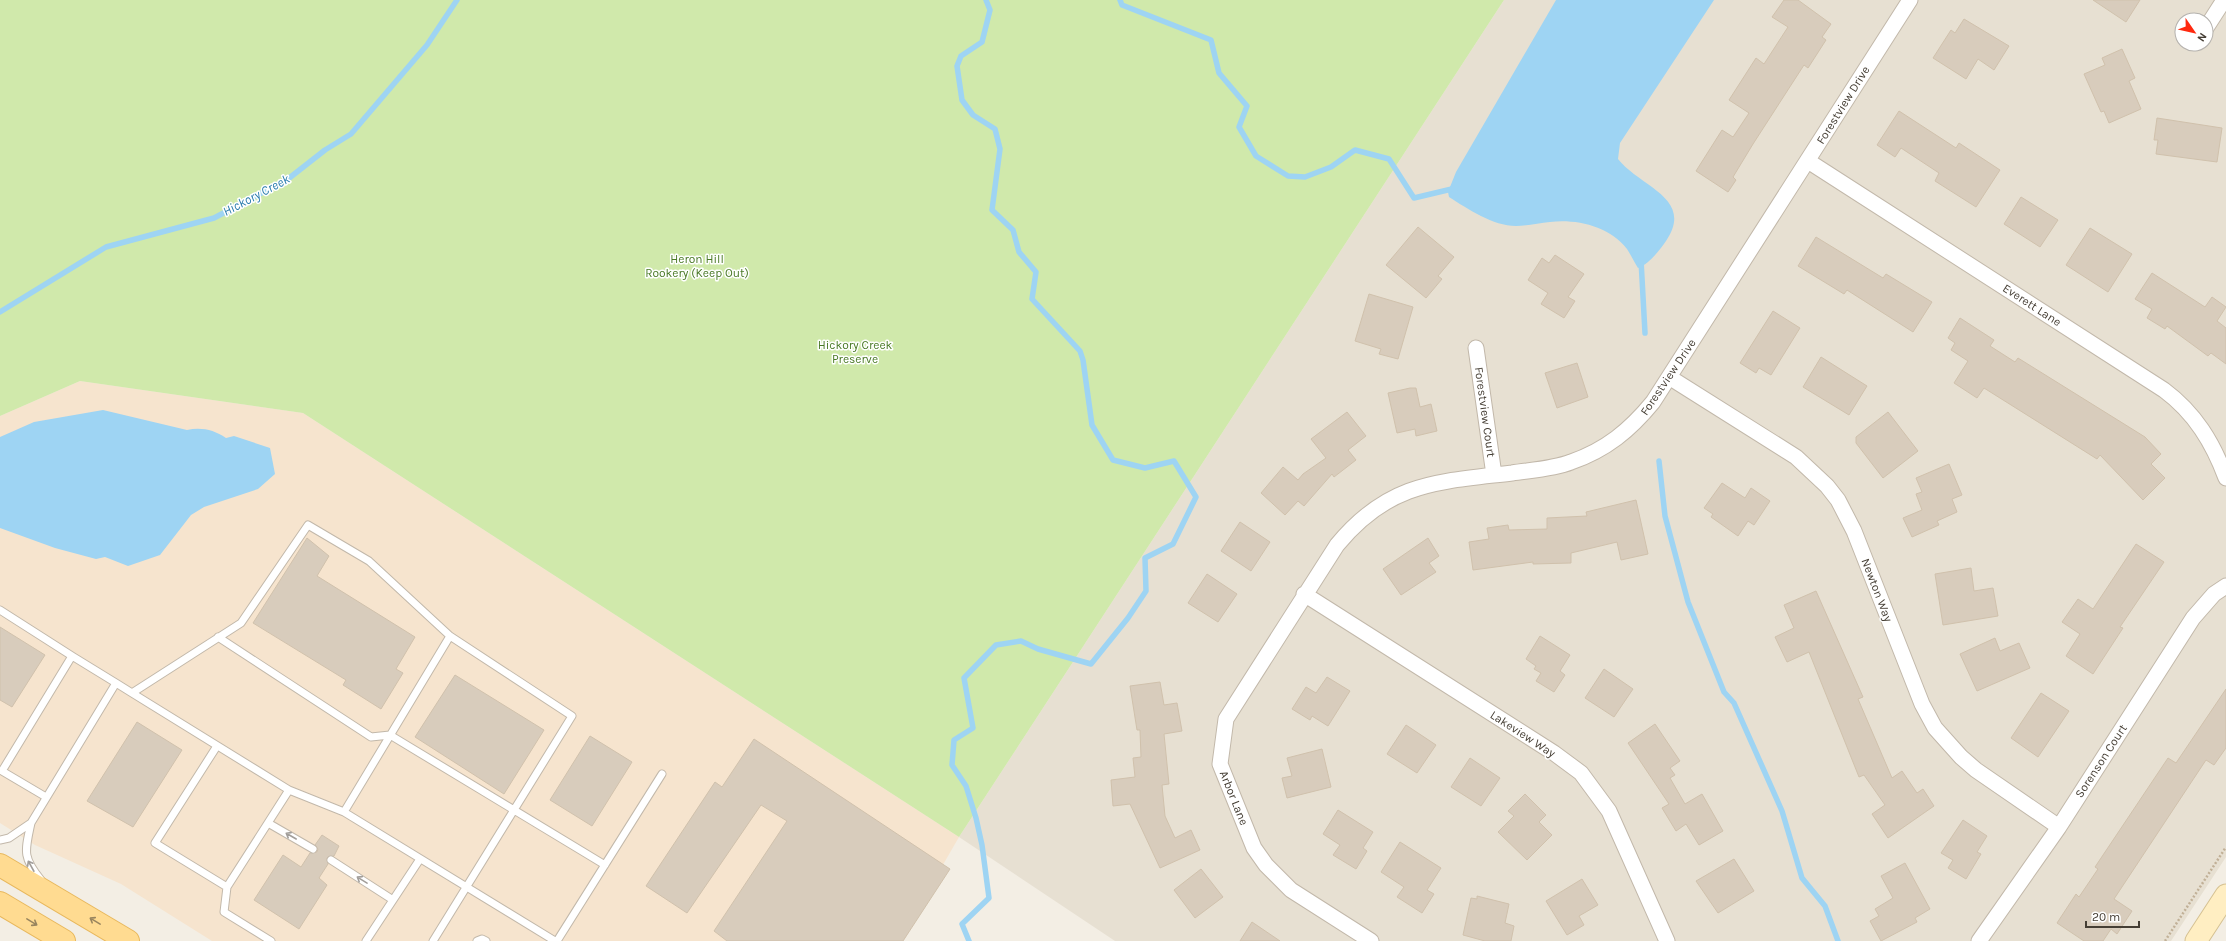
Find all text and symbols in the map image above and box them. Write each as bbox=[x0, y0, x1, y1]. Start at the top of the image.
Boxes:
north arrow bbox=[2174, 12, 2214, 52]
text: N bbox=[2194, 30, 2209, 44]
street label: Forestview Drive bbox=[1813, 63, 1873, 147]
water label: Hickory Creek bbox=[220, 171, 292, 219]
park label: Heron Hill Rookery (Keep Out) bbox=[645, 252, 749, 280]
street label: Everett Lane bbox=[2000, 281, 2064, 329]
street label: Forestview Drive bbox=[1637, 336, 1699, 418]
park label: Hickory Creek Preserve bbox=[818, 338, 893, 366]
street label: Forestview Court bbox=[1472, 366, 1498, 459]
street label: Newton Way bbox=[1859, 556, 1896, 624]
street label: Lakeview Way bbox=[1488, 708, 1559, 761]
street label: Sorenson Court bbox=[2072, 721, 2130, 800]
street label: Arbor Lane bbox=[1217, 769, 1251, 827]
one-way arrow bbox=[285, 831, 297, 839]
one-way arrow bbox=[27, 860, 34, 872]
one-way arrow bbox=[357, 876, 368, 884]
scale bar bbox=[2086, 903, 2139, 929]
text: 20 m bbox=[2092, 910, 2120, 924]
one-way arrow bbox=[89, 917, 101, 925]
one-way arrow bbox=[26, 918, 37, 926]

